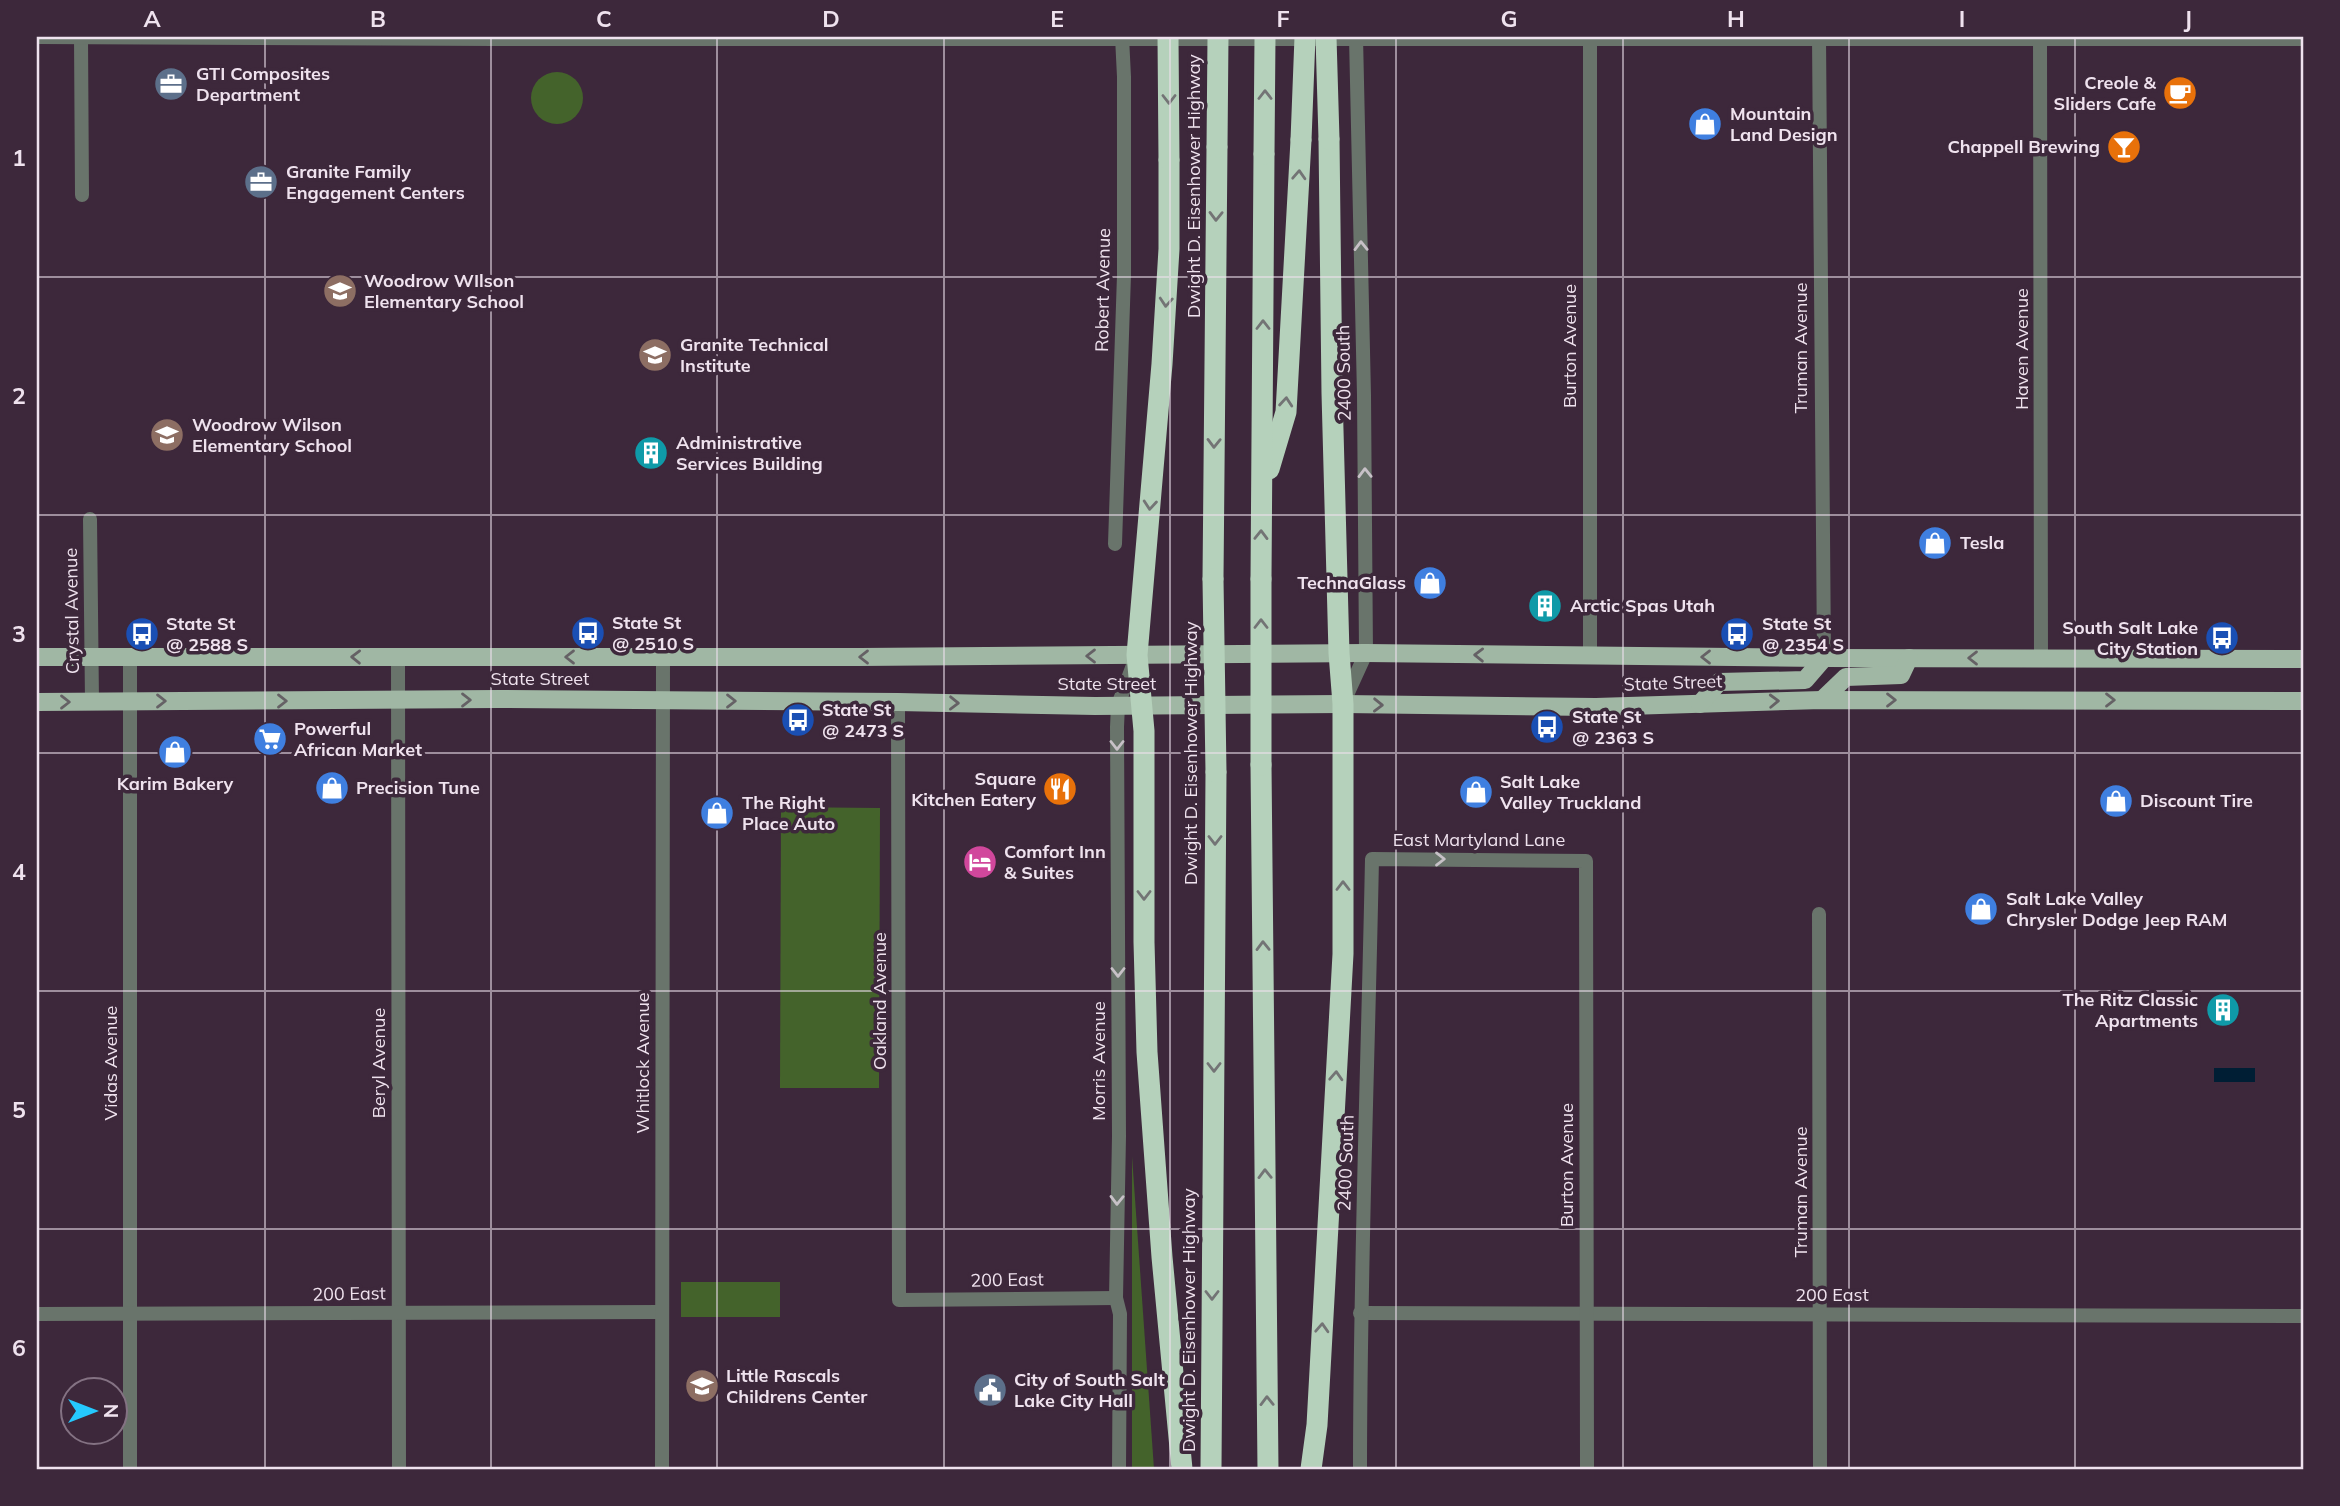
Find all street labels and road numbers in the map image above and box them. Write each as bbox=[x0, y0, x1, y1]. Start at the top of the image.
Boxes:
street label: Dwight D. Eisenhower Highway bbox=[1182, 54, 1205, 318]
street label: Robert Avenue bbox=[1090, 228, 1115, 352]
street label: Truman Avenue bbox=[1789, 283, 1812, 413]
street label: Burton Avenue bbox=[1558, 284, 1581, 408]
street label: Haven Avenue bbox=[2010, 288, 2033, 410]
street label: 2400 South bbox=[1331, 325, 1356, 422]
street label: Crystal Avenue bbox=[59, 548, 84, 674]
street label: Dwight D. Eisenhower Highway bbox=[1179, 621, 1202, 885]
street label: State Street bbox=[491, 667, 589, 690]
street label: State Street bbox=[1623, 669, 1723, 696]
street label: State Street bbox=[1058, 672, 1156, 695]
street label: East Martyland Lane bbox=[1393, 828, 1565, 851]
street label: Oakland Avenue bbox=[868, 932, 891, 1070]
street label: Whitlock Avenue bbox=[631, 992, 654, 1134]
street label: Morris Avenue bbox=[1087, 1001, 1110, 1121]
street label: Vidas Avenue bbox=[99, 1006, 122, 1120]
street label: Beryl Avenue bbox=[367, 1008, 390, 1118]
street label: Burton Avenue bbox=[1555, 1103, 1578, 1227]
street label: 2400 South bbox=[1332, 1114, 1359, 1212]
street label: Truman Avenue bbox=[1789, 1127, 1812, 1257]
street label: Dwight D. Eisenhower Highway bbox=[1177, 1188, 1200, 1452]
street label: 200 East bbox=[970, 1267, 1044, 1292]
street label: 200 East bbox=[312, 1281, 386, 1306]
street label: 200 East bbox=[1795, 1283, 1869, 1306]

